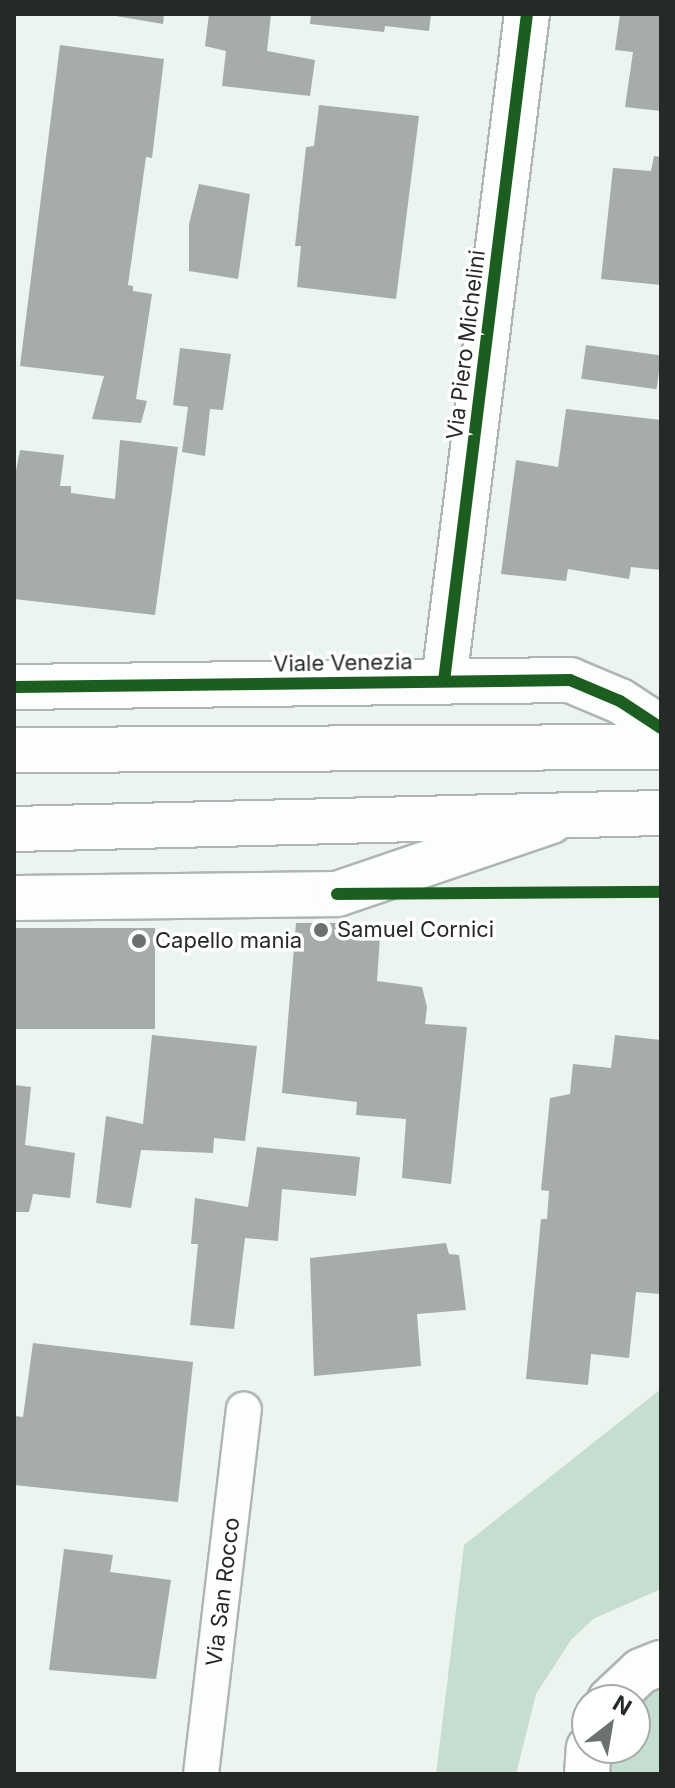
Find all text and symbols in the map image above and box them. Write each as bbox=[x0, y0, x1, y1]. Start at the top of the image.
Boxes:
street label: Via Piero Michelini bbox=[441, 249, 491, 441]
street label: Viale Venezia bbox=[273, 649, 413, 677]
place label: Samuel Cornici bbox=[337, 917, 494, 943]
marker: Samuel Cornici bbox=[312, 921, 330, 939]
place label: Capello mania bbox=[155, 928, 302, 954]
marker: Capello mania bbox=[130, 932, 148, 950]
street label: Via San Rocco bbox=[201, 1516, 245, 1668]
north arrow bbox=[571, 1684, 651, 1764]
text: N bbox=[608, 1690, 636, 1721]

